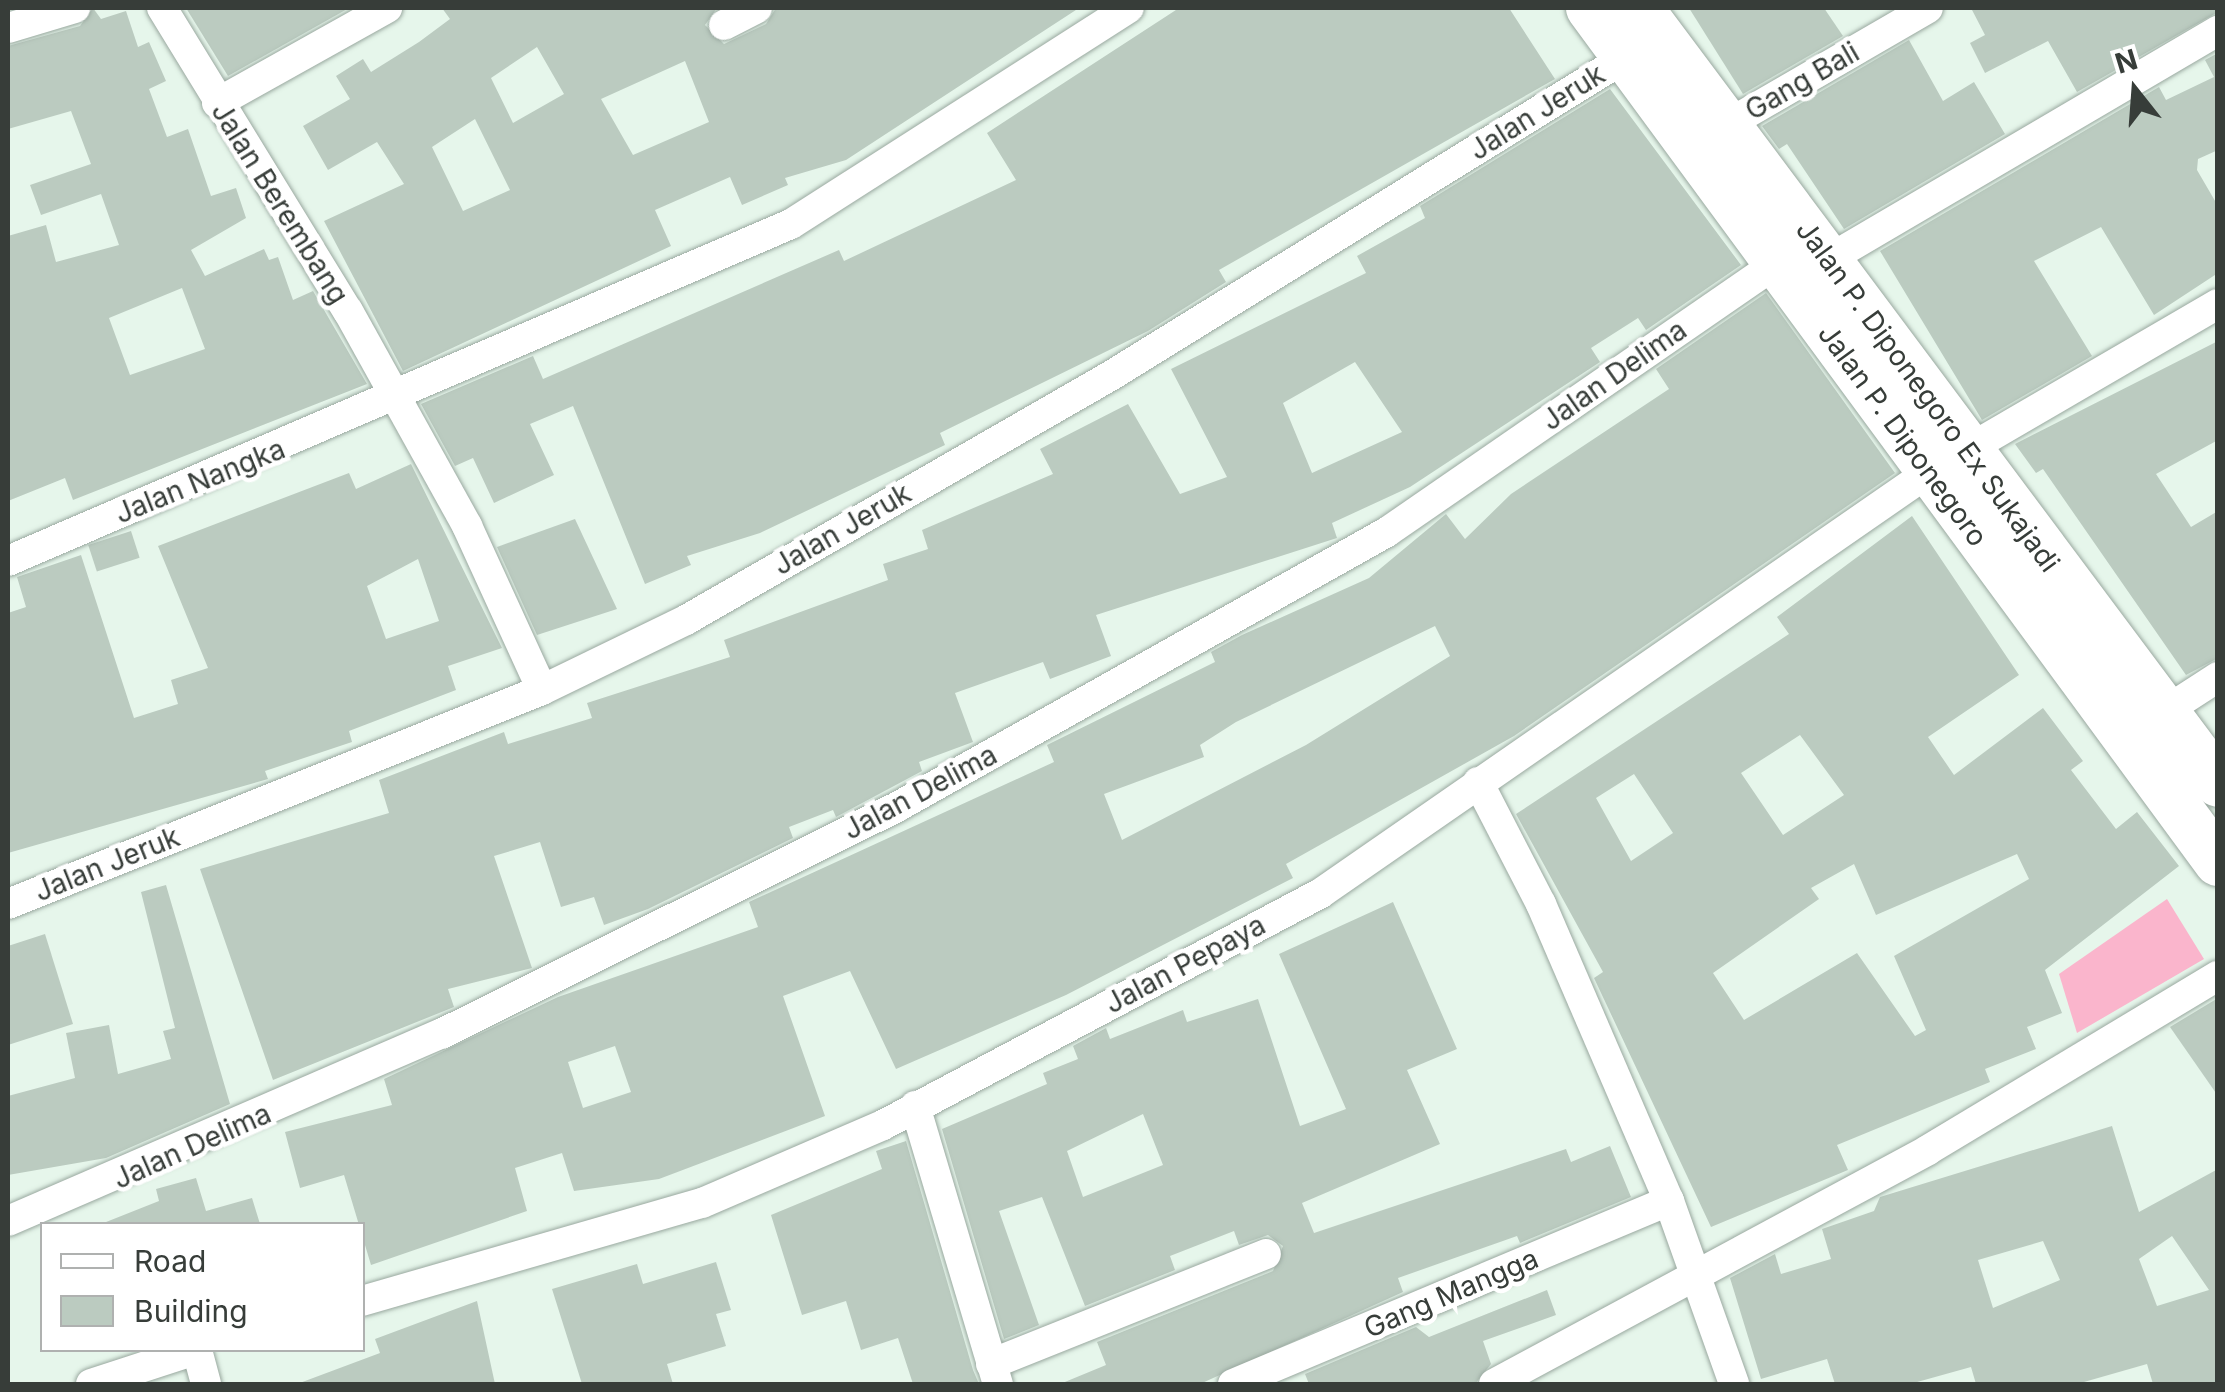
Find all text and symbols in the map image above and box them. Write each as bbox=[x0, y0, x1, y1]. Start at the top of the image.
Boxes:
street label: Gang Bali bbox=[1739, 35, 1865, 127]
north arrow bbox=[2085, 40, 2185, 140]
text: N bbox=[2111, 42, 2141, 81]
street label: Jalan Jeruk bbox=[1463, 57, 1611, 167]
street label: Jalan Berembang bbox=[205, 96, 355, 310]
street label: Jalan P. Diponegoro Ex Sukajadi bbox=[1789, 214, 2067, 578]
street label: Jalan Delima bbox=[1535, 313, 1693, 437]
street label: Jalan P. Diponegoro bbox=[1811, 317, 1995, 553]
street label: Jalan Nangka bbox=[110, 432, 290, 530]
street label: Jalan Jeruk bbox=[767, 476, 917, 582]
street label: Jalan Delima bbox=[838, 738, 1002, 846]
street label: Jalan Jeruk bbox=[30, 820, 184, 908]
street label: Jalan Pepaya bbox=[1099, 908, 1271, 1020]
street label: Jalan Delima bbox=[108, 1096, 276, 1196]
legend bbox=[40, 1222, 365, 1352]
street label: Gang Mangga bbox=[1359, 1241, 1543, 1345]
text: Road bbox=[134, 1243, 206, 1279]
text: Building bbox=[134, 1293, 248, 1329]

